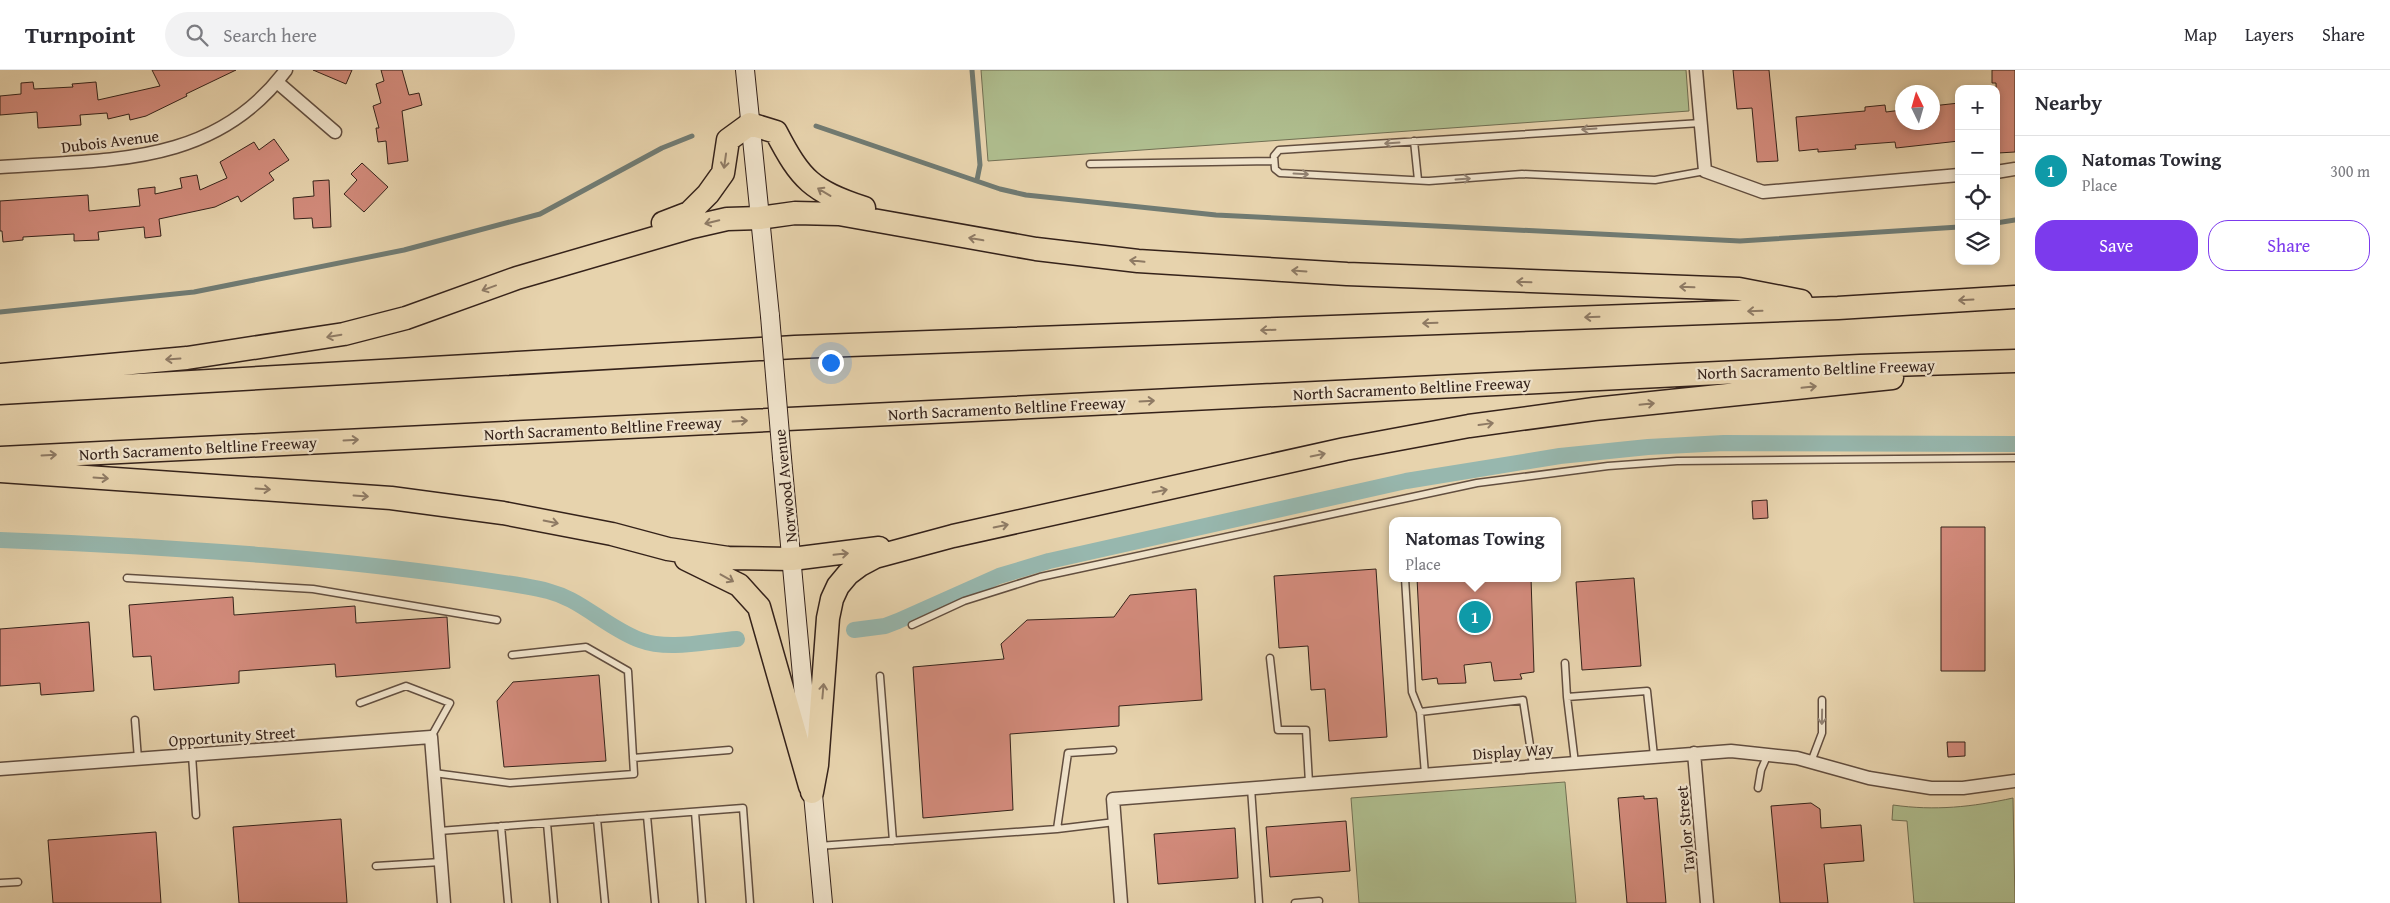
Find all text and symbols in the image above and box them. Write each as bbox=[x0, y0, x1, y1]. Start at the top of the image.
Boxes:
search box bbox=[165, 12, 515, 57]
text: Turnpoint bbox=[25, 17, 135, 52]
icon: search bbox=[183, 21, 211, 49]
text: Search here bbox=[223, 21, 317, 49]
text: Map bbox=[2184, 21, 2217, 48]
text: Layers bbox=[2245, 21, 2294, 48]
text: Share bbox=[2322, 21, 2365, 48]
north arrow bbox=[1895, 85, 1940, 130]
map controls bbox=[1955, 85, 2000, 265]
button: + bbox=[1955, 85, 2000, 130]
text: Nearby bbox=[2035, 87, 2102, 118]
street label: Dubois Avenue bbox=[60, 123, 160, 159]
one-way arrow bbox=[1581, 125, 1597, 134]
button: − bbox=[1955, 130, 2000, 175]
one-way arrow bbox=[1384, 138, 1400, 147]
text: Natomas Towing bbox=[2082, 145, 2221, 173]
one-way arrow bbox=[719, 152, 729, 168]
text: 1 bbox=[2047, 159, 2055, 183]
text: 300 m bbox=[2330, 159, 2370, 183]
one-way arrow bbox=[1292, 170, 1308, 179]
text: Place bbox=[2082, 173, 2117, 197]
one-way arrow bbox=[1455, 174, 1471, 183]
button: locate bbox=[1955, 175, 2000, 220]
one-way arrow bbox=[817, 186, 831, 196]
one-way arrow bbox=[704, 218, 720, 227]
button: layers bbox=[1955, 220, 2000, 265]
button: Save bbox=[2035, 220, 2198, 271]
button: Share bbox=[2208, 220, 2370, 271]
one-way arrow bbox=[968, 233, 984, 243]
one-way arrow bbox=[1129, 256, 1145, 266]
one-way arrow bbox=[1291, 267, 1307, 276]
one-way arrow bbox=[1516, 277, 1532, 286]
one-way arrow bbox=[1679, 282, 1695, 292]
one-way arrow bbox=[482, 284, 497, 293]
one-way arrow bbox=[1959, 296, 1975, 305]
one-way arrow bbox=[1747, 307, 1763, 316]
one-way arrow bbox=[1585, 313, 1601, 322]
one-way arrow bbox=[1422, 319, 1438, 328]
one-way arrow bbox=[1260, 325, 1276, 334]
one-way arrow bbox=[326, 331, 342, 341]
your location bbox=[818, 350, 844, 376]
street label: North Sacramento Beltline Freeway bbox=[1697, 353, 1936, 385]
one-way arrow bbox=[165, 354, 181, 364]
street label: North Sacramento Beltline Freeway bbox=[1292, 370, 1532, 406]
one-way arrow bbox=[1801, 382, 1817, 392]
street label: North Sacramento Beltline Freeway bbox=[887, 390, 1127, 426]
one-way arrow bbox=[1139, 396, 1155, 406]
one-way arrow bbox=[1639, 399, 1655, 408]
street label: North Sacramento Beltline Freeway bbox=[483, 410, 723, 446]
one-way arrow bbox=[732, 416, 748, 426]
one-way arrow bbox=[1478, 418, 1494, 428]
street label: Norwood Avenue bbox=[767, 428, 803, 544]
street label: North Sacramento Beltline Freeway bbox=[78, 430, 318, 466]
one-way arrow bbox=[343, 436, 359, 445]
one-way arrow bbox=[1310, 450, 1326, 460]
one-way arrow bbox=[40, 451, 56, 460]
one-way arrow bbox=[93, 473, 109, 482]
one-way arrow bbox=[255, 484, 271, 494]
one-way arrow bbox=[1151, 485, 1167, 495]
one-way arrow bbox=[352, 491, 368, 500]
popup bbox=[1389, 517, 1561, 582]
one-way arrow bbox=[542, 518, 558, 527]
one-way arrow bbox=[993, 521, 1009, 530]
text: Natomas Towing bbox=[1405, 524, 1545, 552]
one-way arrow bbox=[832, 549, 848, 559]
text: Place bbox=[1405, 552, 1441, 576]
one-way arrow bbox=[719, 574, 734, 583]
pin: 1 bbox=[1459, 598, 1491, 636]
one-way arrow bbox=[818, 683, 828, 699]
one-way arrow bbox=[1817, 708, 1827, 724]
street label: Opportunity Street bbox=[168, 720, 297, 752]
street label: Display Way bbox=[1472, 736, 1554, 766]
street label: Taylor Street bbox=[1669, 784, 1701, 873]

